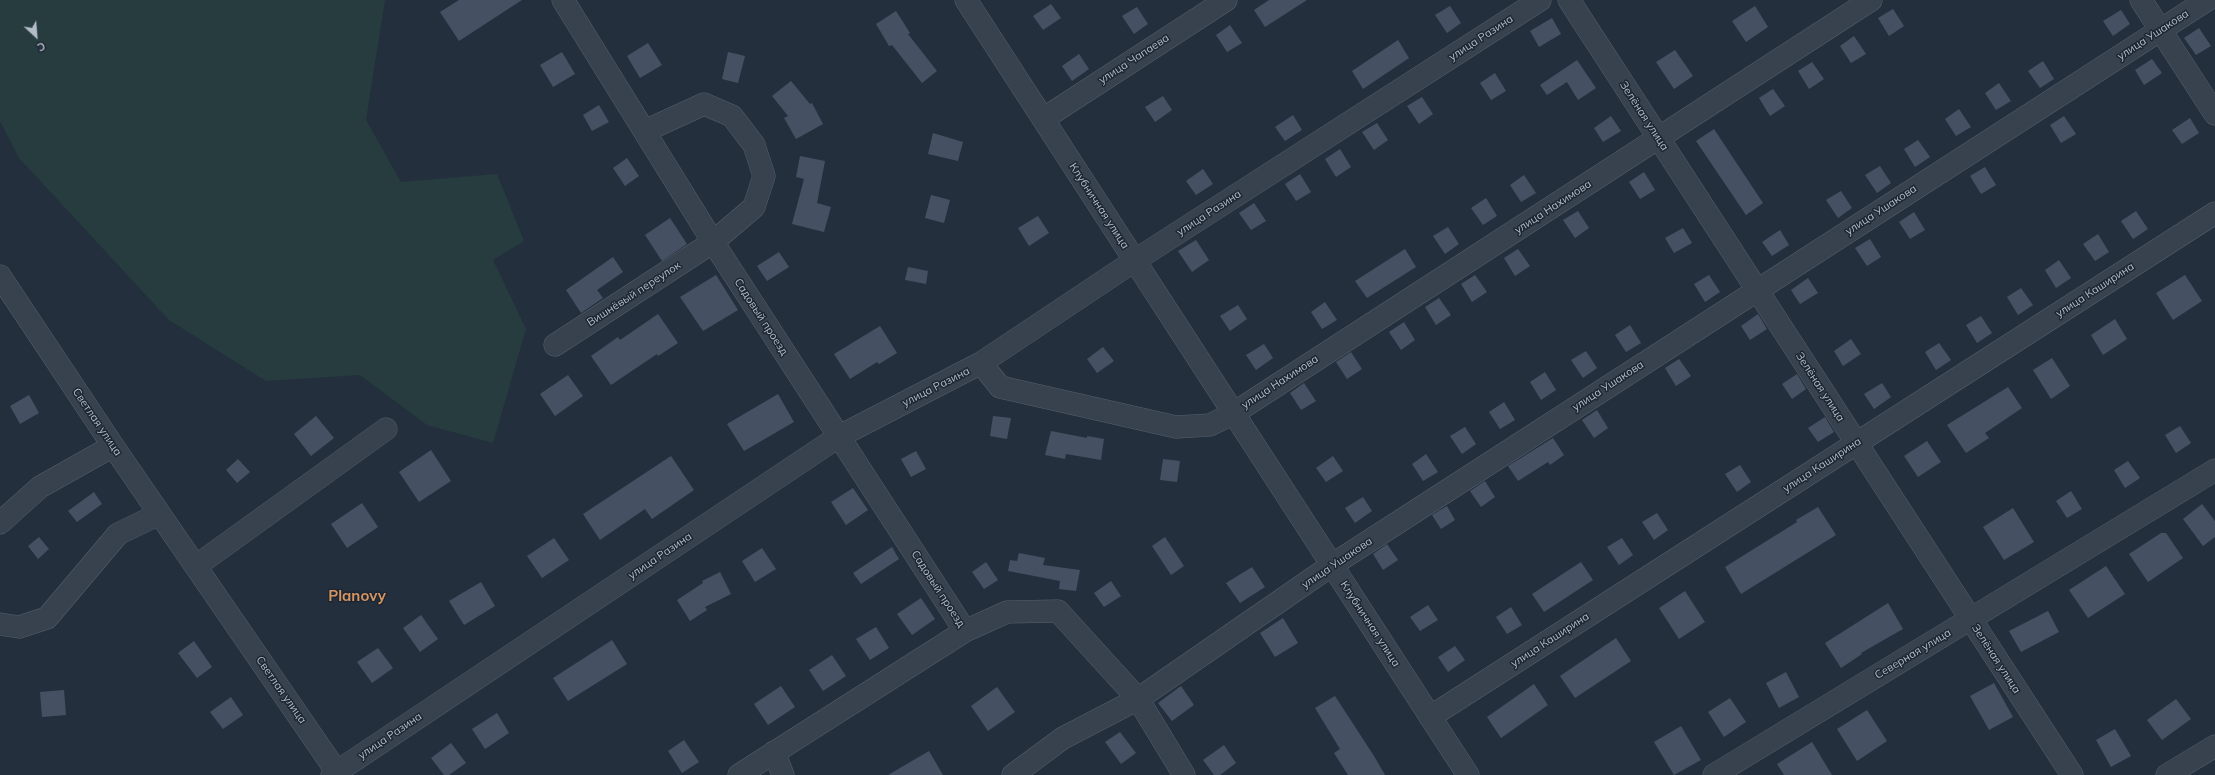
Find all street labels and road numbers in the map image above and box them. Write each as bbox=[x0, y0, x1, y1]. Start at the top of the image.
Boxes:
street label: улица Ушакова bbox=[2115, 7, 2191, 63]
street label: улица Разина bbox=[1446, 12, 1516, 64]
street label: улица Чапаева bbox=[1096, 31, 1172, 87]
street label: Зелёная улица bbox=[1617, 79, 1671, 153]
street label: Клубничная улица bbox=[1066, 161, 1132, 251]
street label: улица Нахимова bbox=[1512, 177, 1594, 237]
street label: улица Ушакова bbox=[1843, 182, 1919, 238]
street label: улица Разина bbox=[1174, 187, 1244, 239]
street label: Вишнёвый переулок bbox=[585, 259, 683, 329]
street label: улица Каширина bbox=[2053, 260, 2137, 320]
street label: Садовый проезд bbox=[731, 276, 791, 358]
street label: Зелёная улица bbox=[1793, 350, 1847, 424]
street label: улица Нахимова bbox=[1239, 352, 1321, 412]
street label: улица Ушакова bbox=[1570, 358, 1646, 414]
street label: улица Разина bbox=[900, 364, 972, 410]
street label: Светлая улица bbox=[69, 386, 125, 458]
street label: улица Каширина bbox=[1780, 435, 1864, 495]
street label: улица Разина bbox=[626, 530, 694, 582]
street label: улица Ушакова bbox=[1299, 534, 1375, 592]
street label: Садовый проезд bbox=[908, 548, 968, 630]
street label: Клубничная улица bbox=[1337, 579, 1403, 669]
street label: улица Каширина bbox=[1508, 610, 1592, 670]
street label: Зелёная улица bbox=[1969, 622, 2023, 696]
street label: Северная улица bbox=[1872, 626, 1954, 682]
street label: Светлая улица bbox=[253, 654, 309, 726]
street label: улица Разина bbox=[356, 710, 424, 762]

